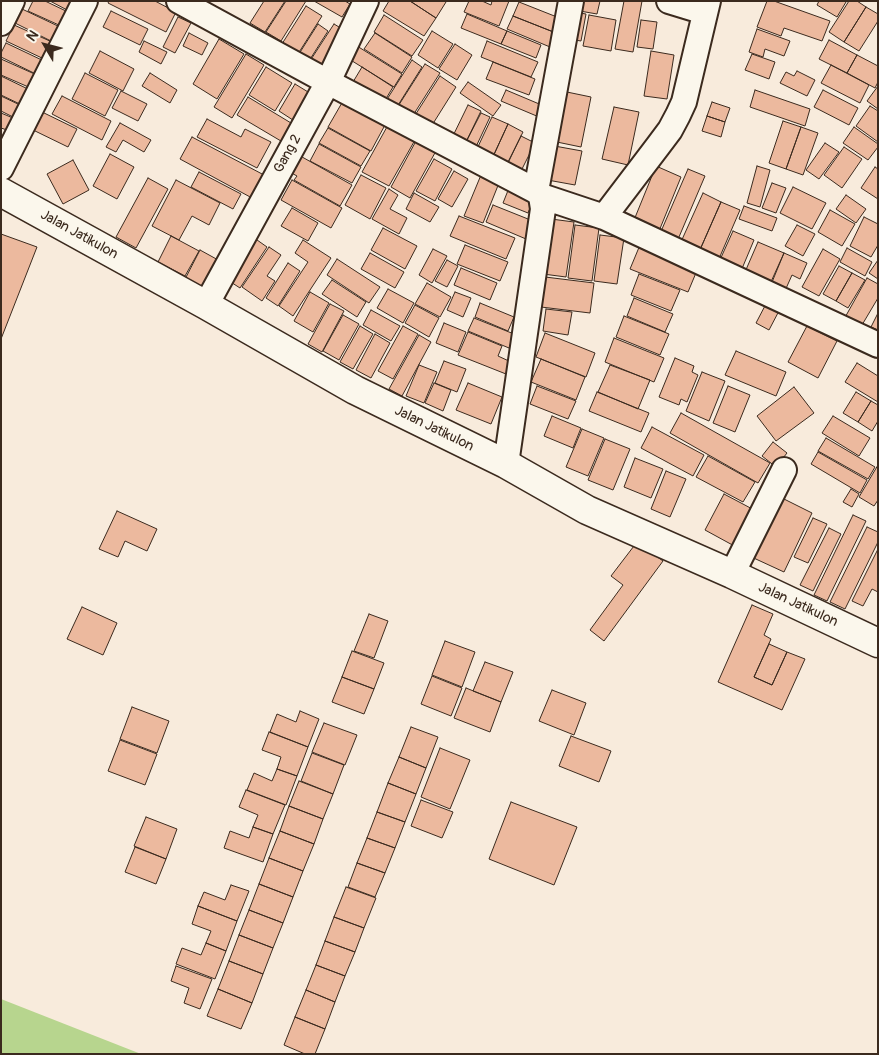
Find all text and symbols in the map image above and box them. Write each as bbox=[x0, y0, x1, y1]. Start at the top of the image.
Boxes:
north arrow bbox=[20, 20, 70, 70]
text: N bbox=[23, 27, 42, 45]
street label: Gang 2 bbox=[271, 132, 305, 176]
street label: Jalan Jatikulon bbox=[37, 207, 121, 263]
street label: Jalan Jatikulon bbox=[392, 403, 476, 455]
street label: Jalan Jatikulon bbox=[755, 579, 841, 631]

